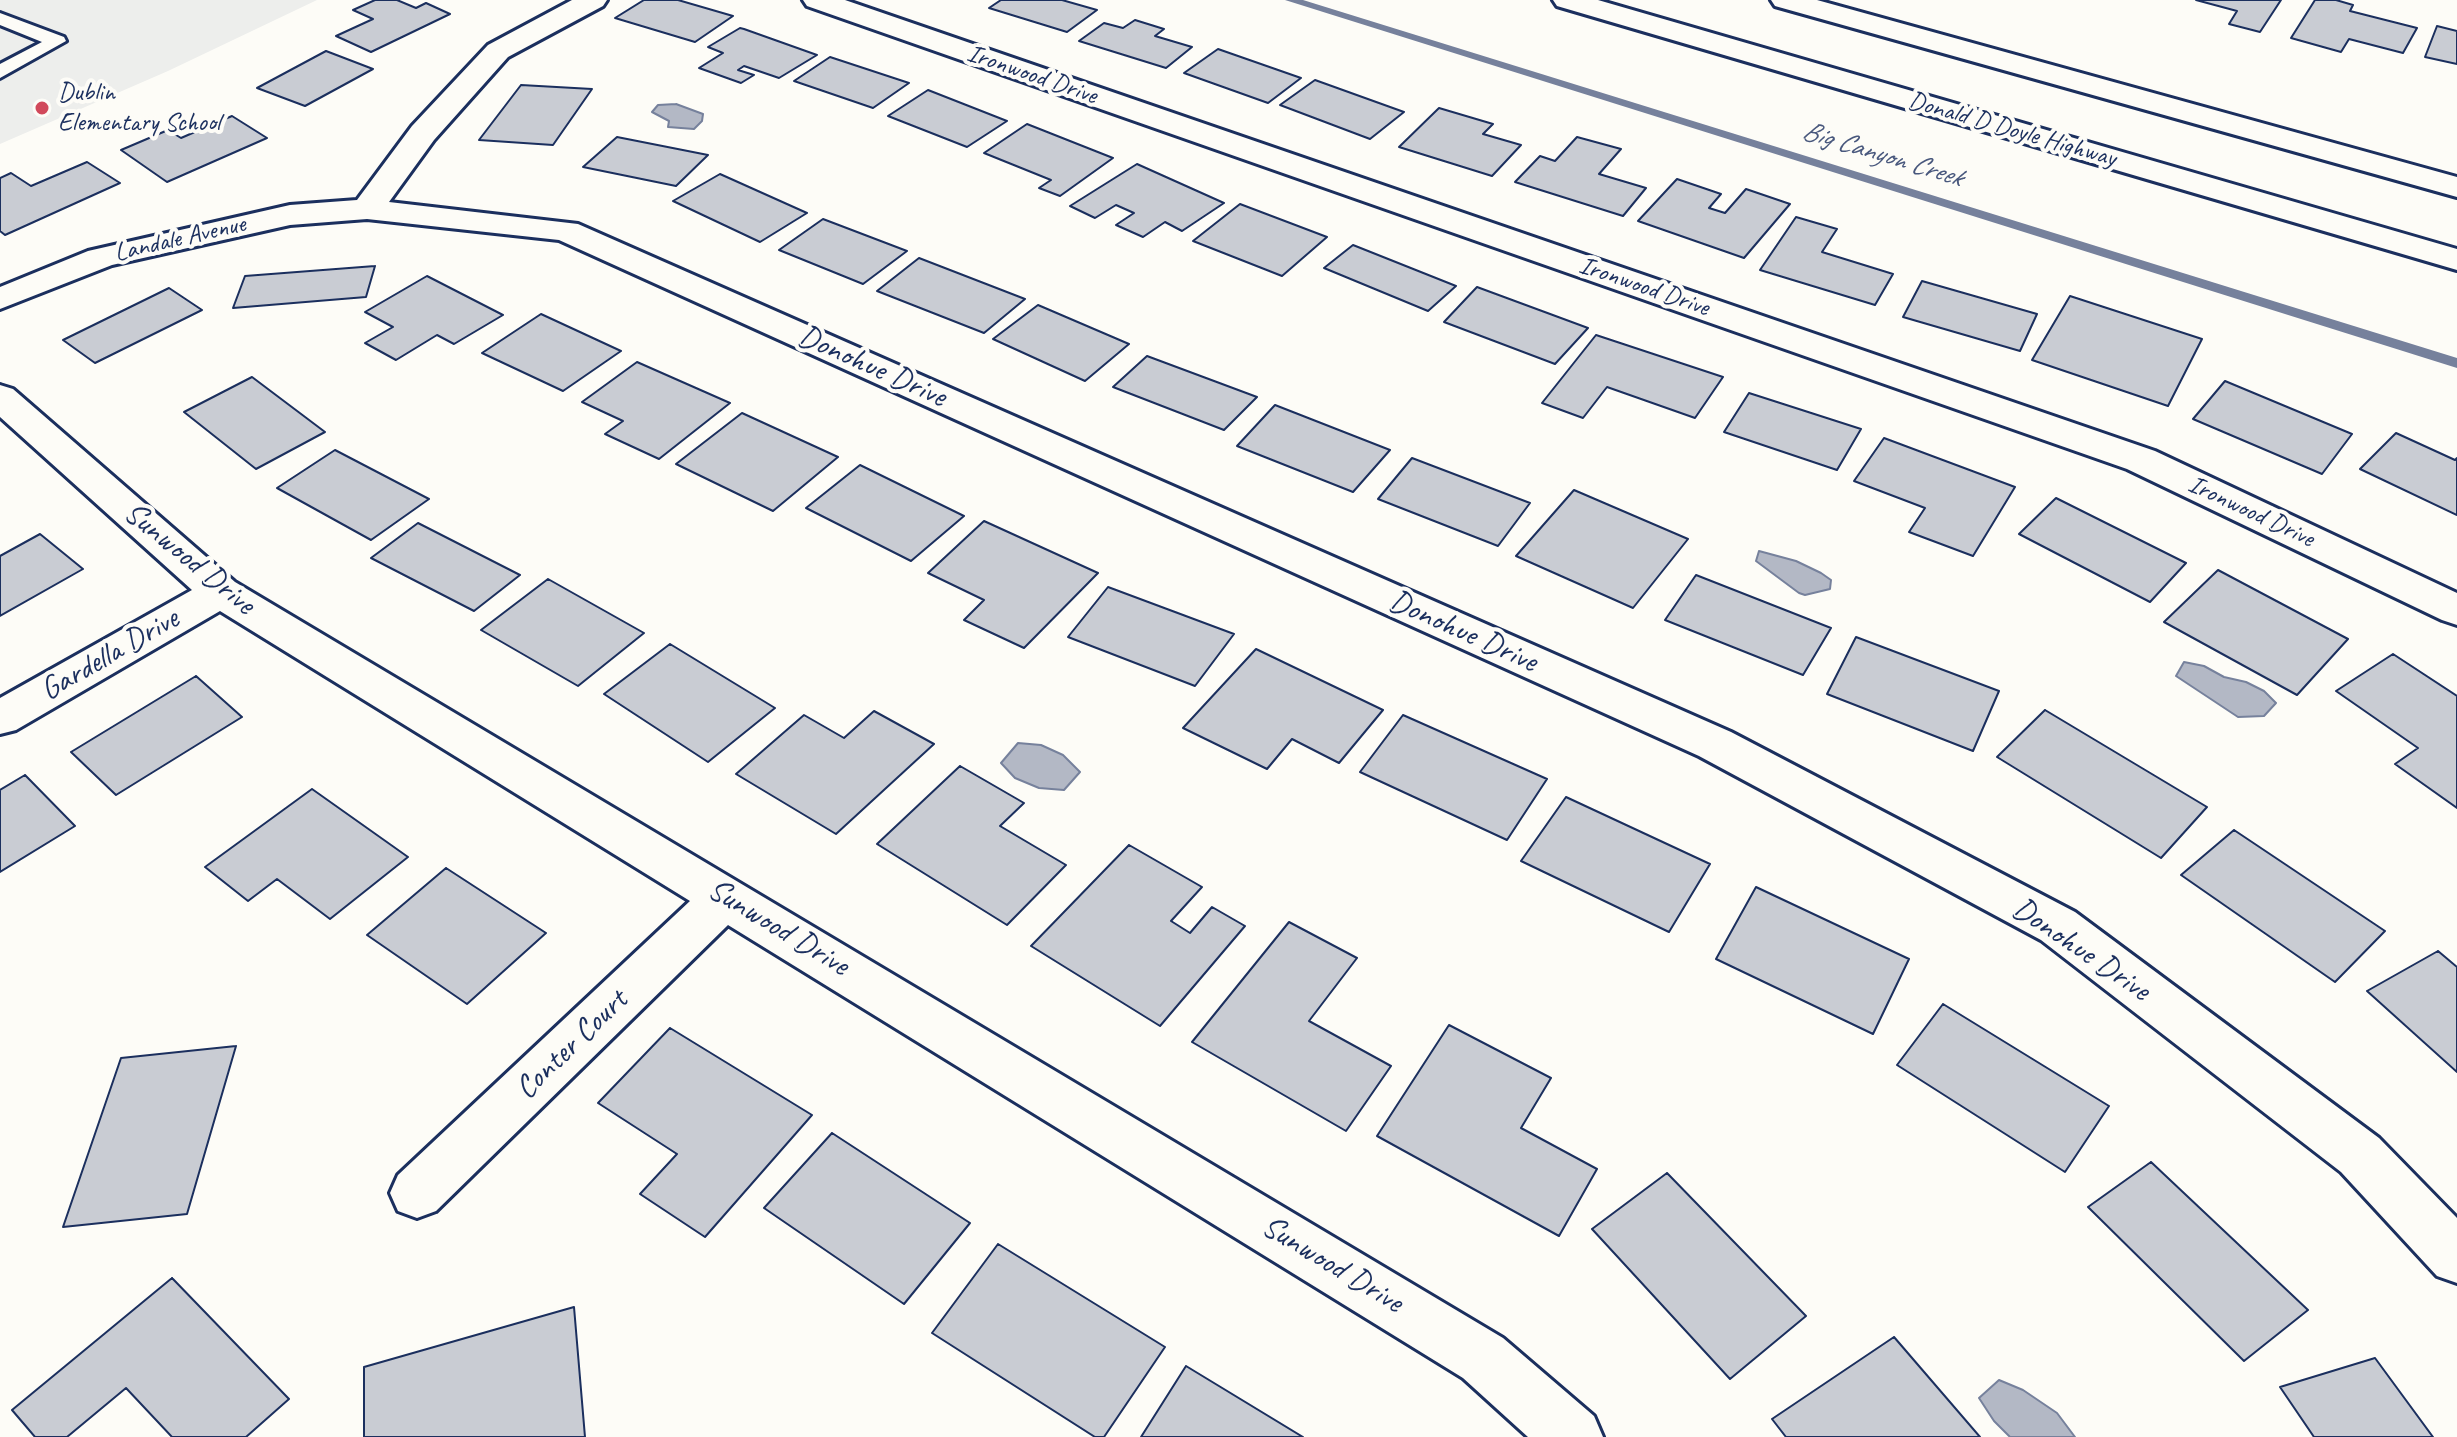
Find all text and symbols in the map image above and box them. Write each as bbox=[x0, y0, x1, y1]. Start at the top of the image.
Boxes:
street label: Ironwood Drive bbox=[963, 38, 1101, 112]
place label: Dublin Elementary School bbox=[58, 77, 220, 138]
street label: Donald D Doyle Highway bbox=[1905, 85, 2119, 175]
marker: Dublin Elementary School bbox=[33, 99, 51, 117]
water label: Big Canyon Creek bbox=[1798, 115, 1966, 195]
street label: Landale Avenue bbox=[111, 209, 249, 269]
street label: Ironwood Drive bbox=[1575, 250, 1713, 324]
street label: Donohue Drive bbox=[792, 317, 952, 417]
street label: Ironwood Drive bbox=[2183, 469, 2319, 555]
street label: Sunwood Drive bbox=[115, 494, 263, 624]
street label: Donohue Drive bbox=[1383, 582, 1543, 682]
street label: Gardella Drive bbox=[34, 600, 186, 710]
street label: Sunwood Drive bbox=[700, 871, 856, 985]
street label: Donohue Drive bbox=[2005, 890, 2157, 1010]
street label: Conter Court bbox=[508, 982, 636, 1108]
street label: Sunwood Drive bbox=[1254, 1208, 1410, 1322]

